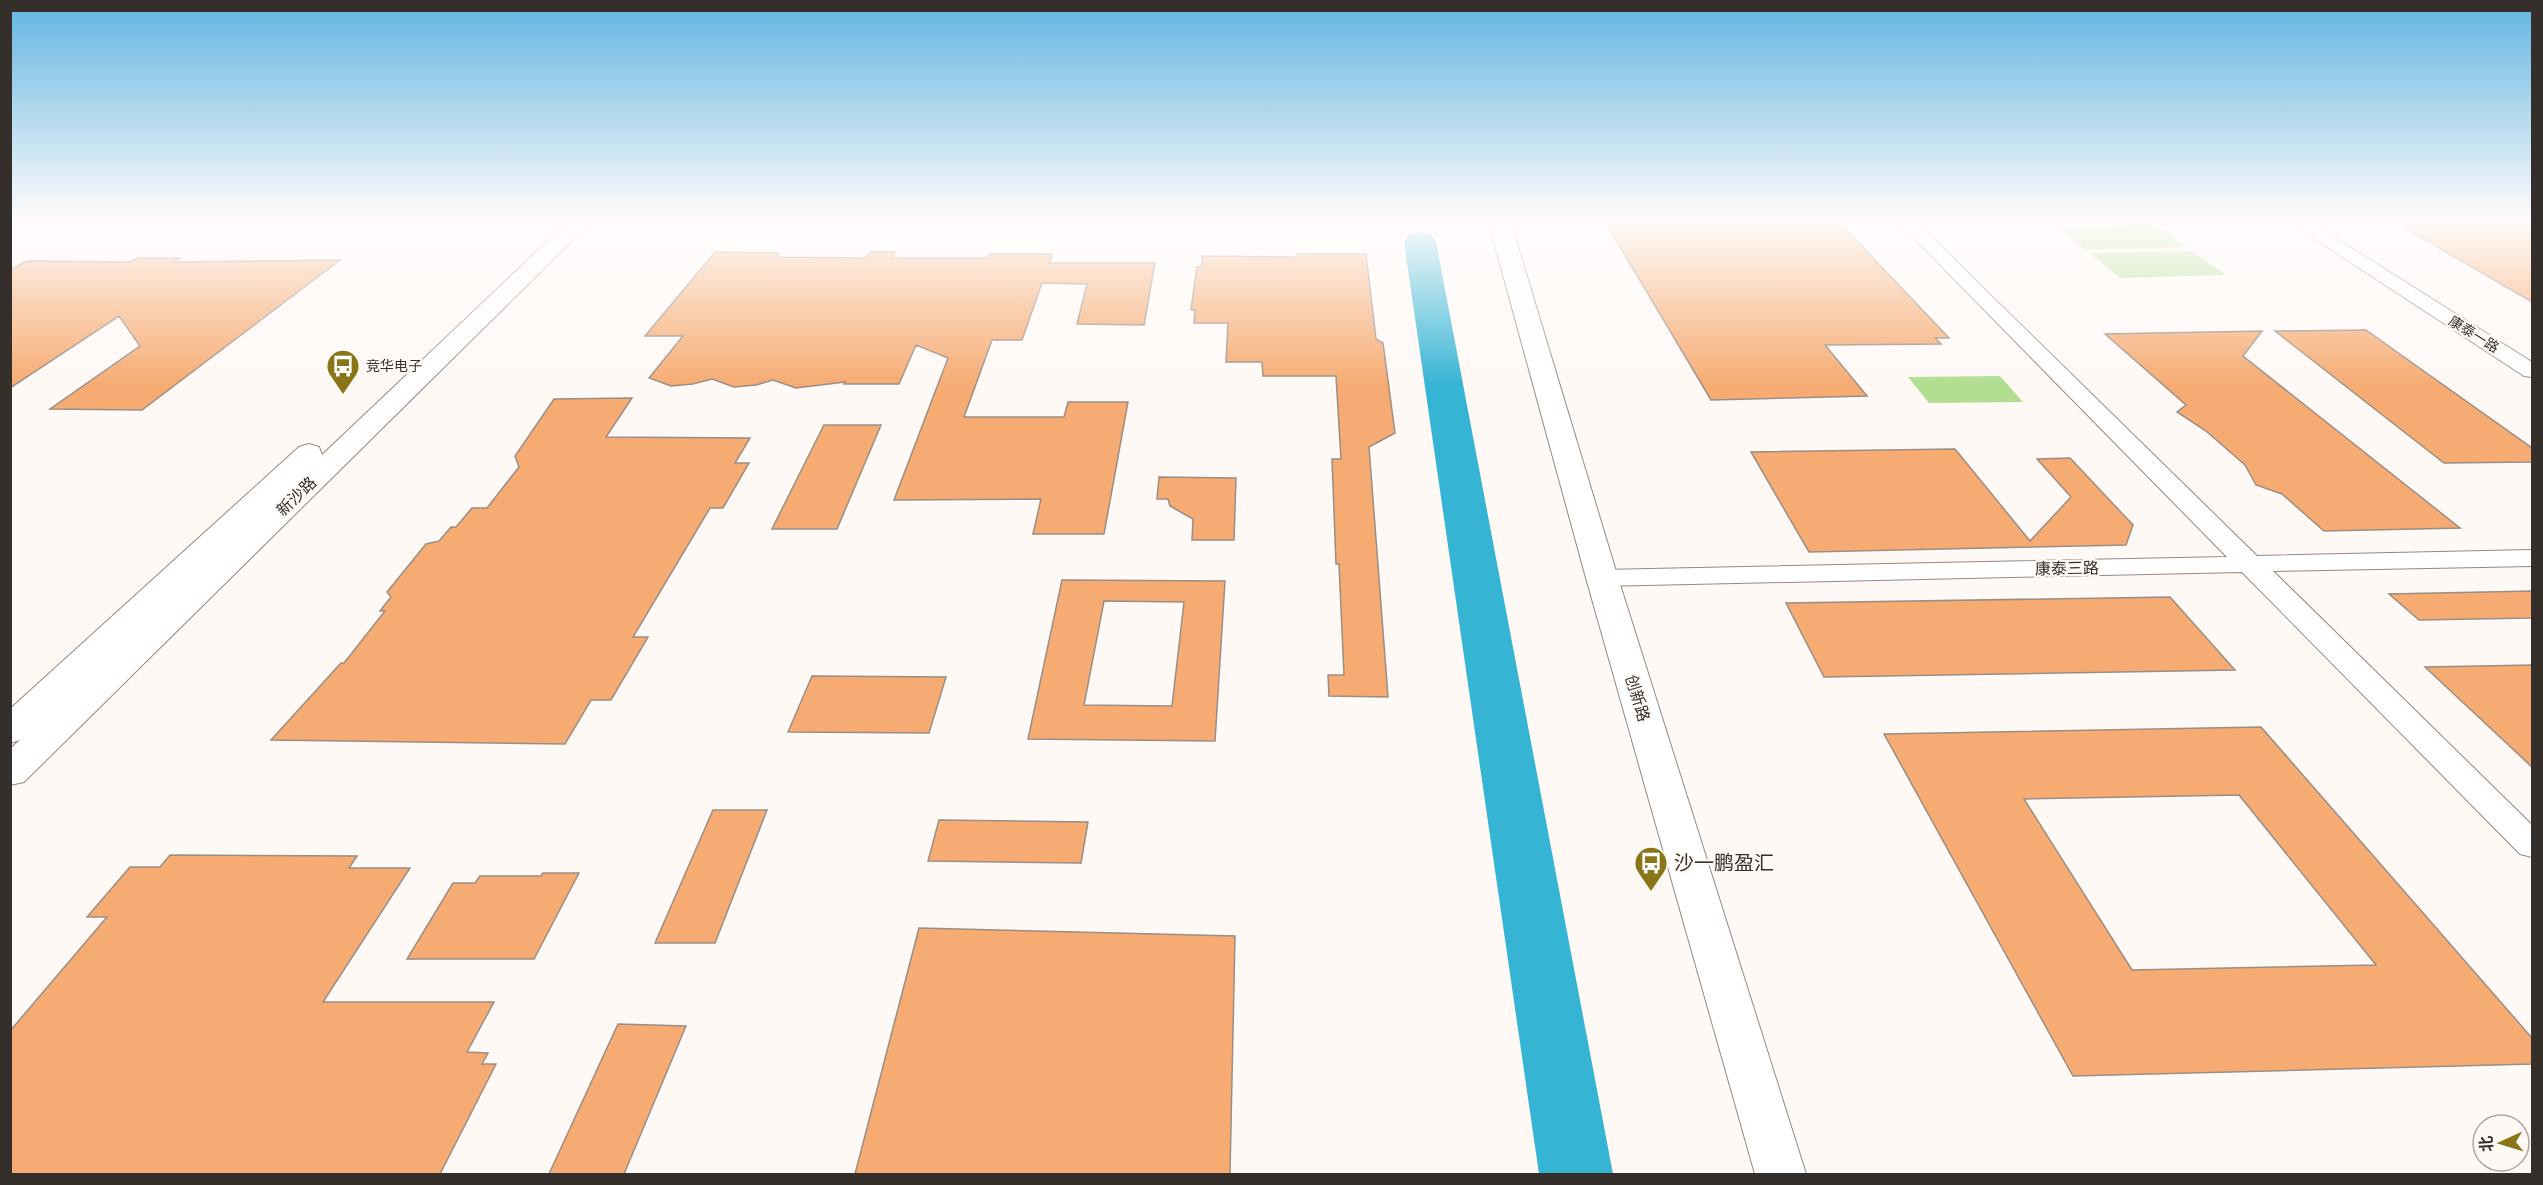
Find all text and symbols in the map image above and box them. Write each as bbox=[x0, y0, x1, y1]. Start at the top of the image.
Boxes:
street label: 康泰一路 bbox=[2445, 312, 2502, 356]
bus stop icon: 竞华电子 bbox=[325, 348, 361, 395]
place label: 竞华电子 bbox=[366, 358, 422, 375]
street label: 新沙路 bbox=[272, 473, 320, 520]
street label: 康泰三路 bbox=[2035, 558, 2099, 579]
street label: 创新路 bbox=[1621, 672, 1654, 724]
bus stop icon: 沙一鹏盈汇 bbox=[1633, 845, 1669, 892]
place label: 沙一鹏盈汇 bbox=[1674, 851, 1774, 875]
north arrow bbox=[2471, 1113, 2531, 1173]
text: 北 bbox=[2476, 1135, 2497, 1153]

